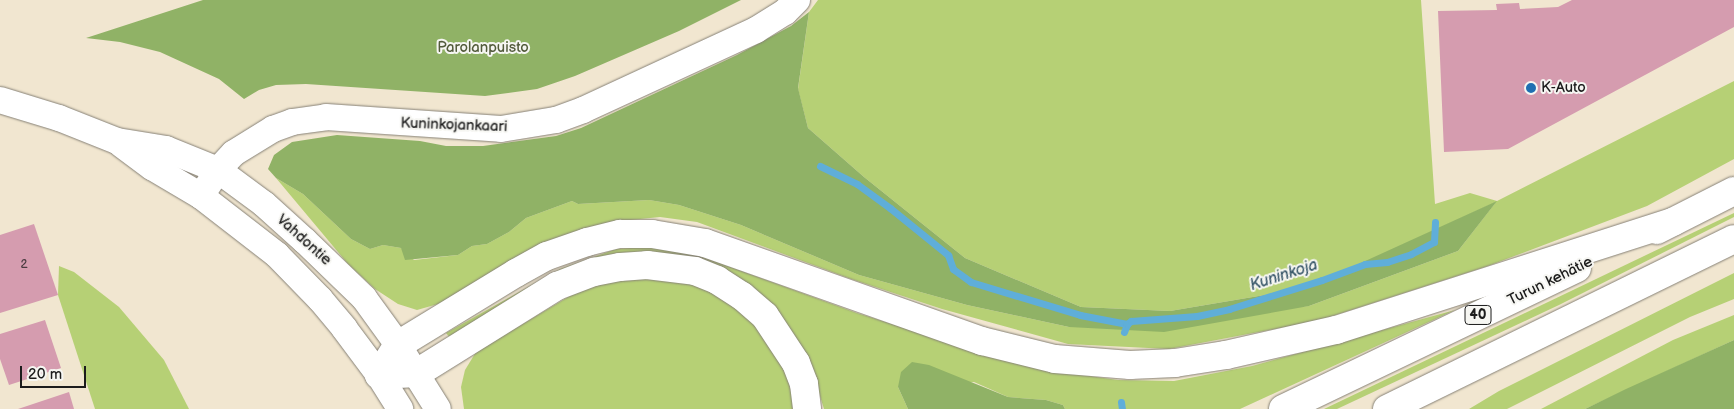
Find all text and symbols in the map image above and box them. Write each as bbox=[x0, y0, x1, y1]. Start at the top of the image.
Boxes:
park label: Parolanpuisto bbox=[437, 39, 529, 57]
place label: K-Auto bbox=[1541, 79, 1586, 97]
marker: K-Auto bbox=[1525, 82, 1537, 94]
street label: Kuninkojankaari bbox=[400, 114, 508, 136]
street label: Vahdontie bbox=[273, 211, 335, 269]
street label: Turun kehätie bbox=[1505, 253, 1595, 309]
water label: Kuninkoja bbox=[1248, 256, 1320, 296]
house number: 2 bbox=[20, 258, 28, 272]
road number: 40 bbox=[1464, 304, 1492, 326]
scale bar bbox=[22, 356, 89, 388]
text: 20 m bbox=[28, 365, 62, 384]

